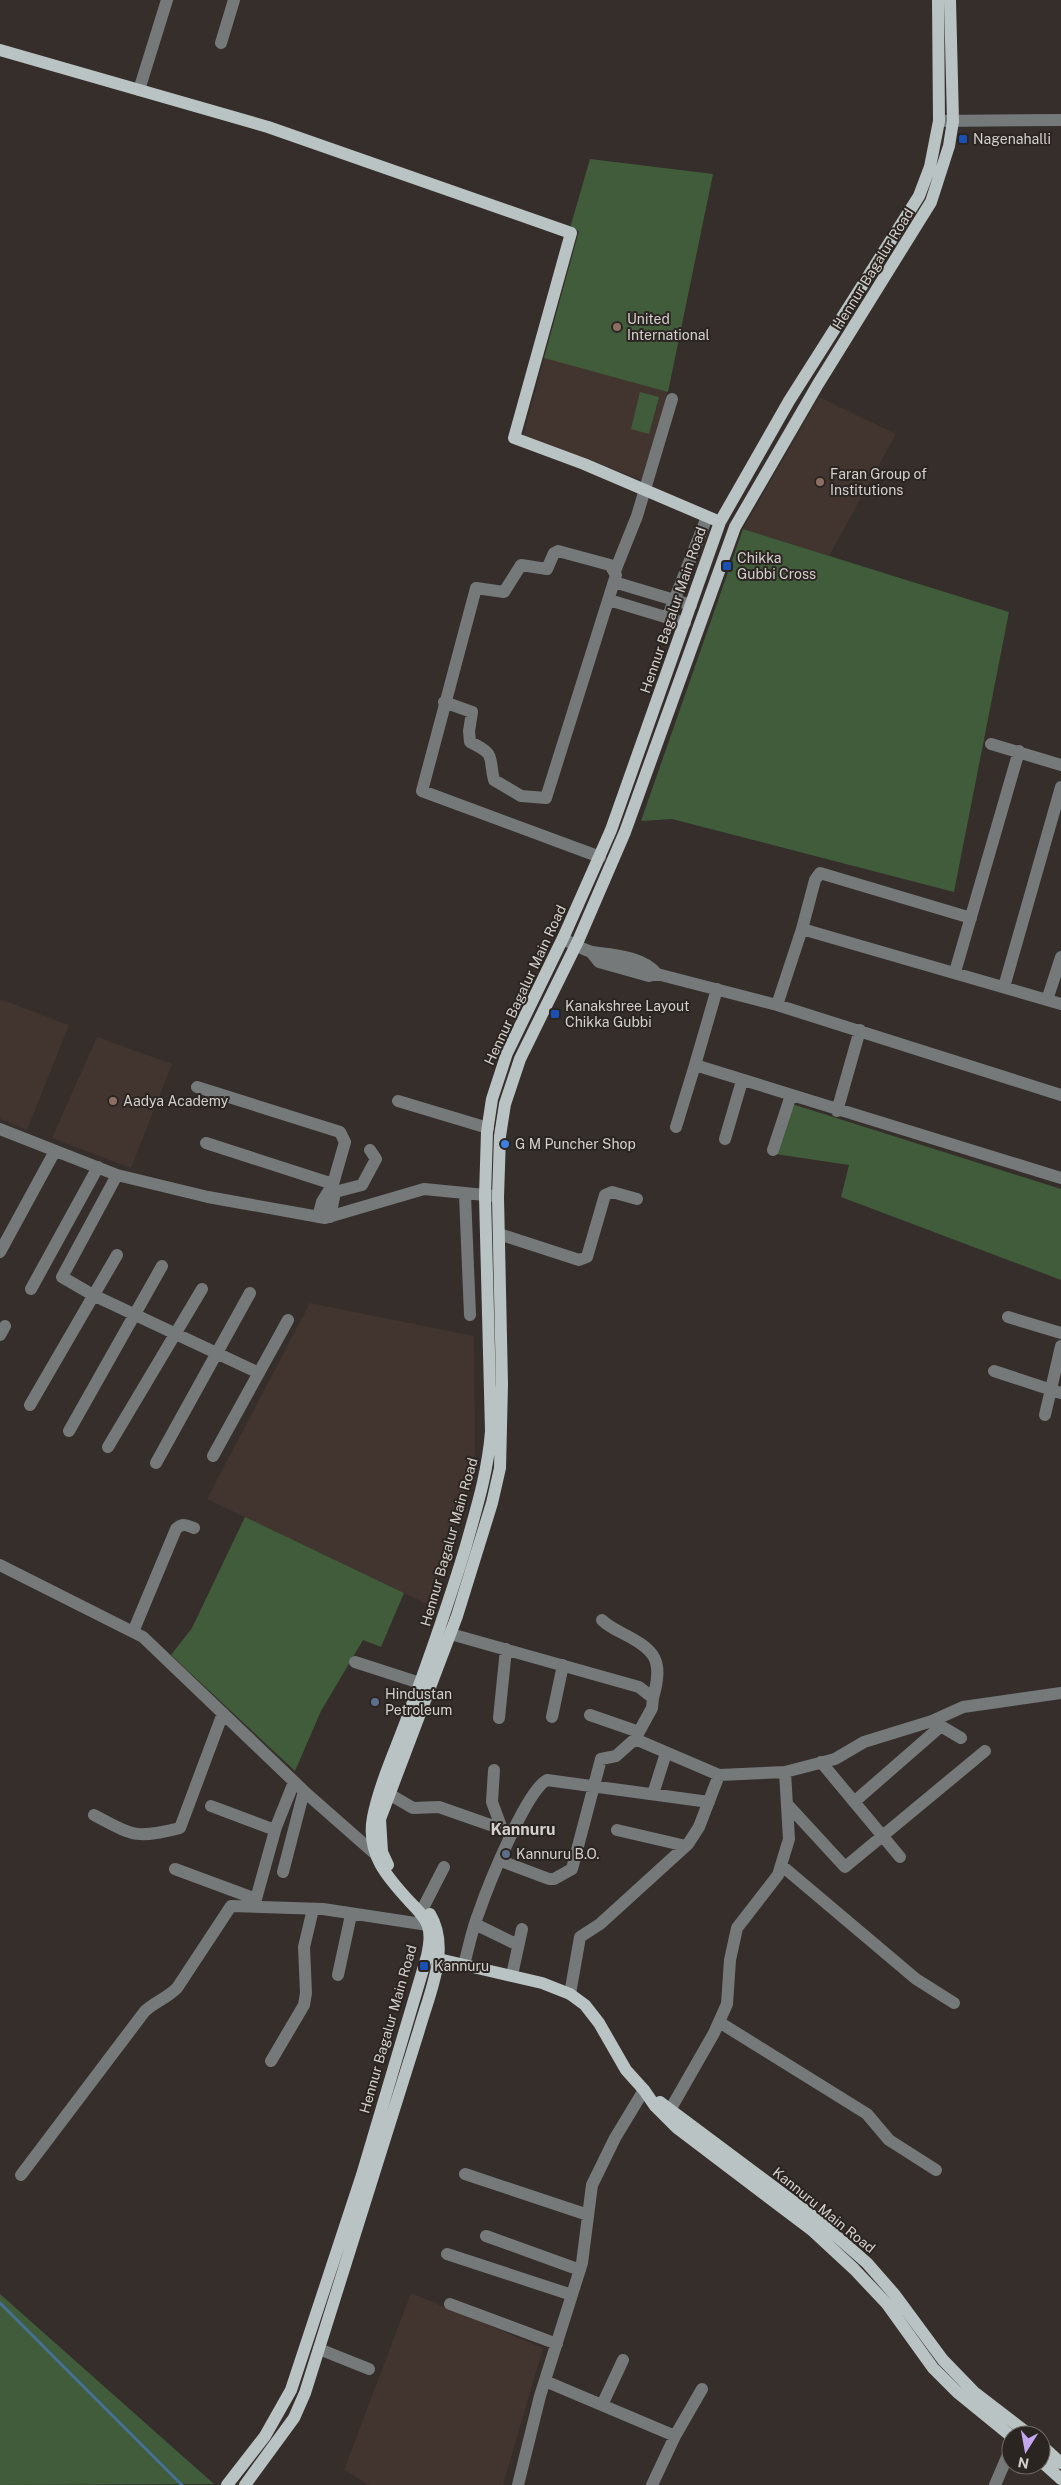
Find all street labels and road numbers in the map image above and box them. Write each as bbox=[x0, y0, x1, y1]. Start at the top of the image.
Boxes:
street label: Hennur Bagalur Road bbox=[829, 206, 917, 332]
street label: Hennur Bagalur Main Road bbox=[637, 525, 709, 695]
street label: Hennur Bagalur Main Road bbox=[481, 903, 569, 1067]
street label: Hennur Bagalur Main Road bbox=[417, 1456, 481, 1628]
street label: Hennur Bagalur Main Road bbox=[356, 1943, 420, 2115]
street label: Kannuru Main Road bbox=[770, 2164, 878, 2256]

